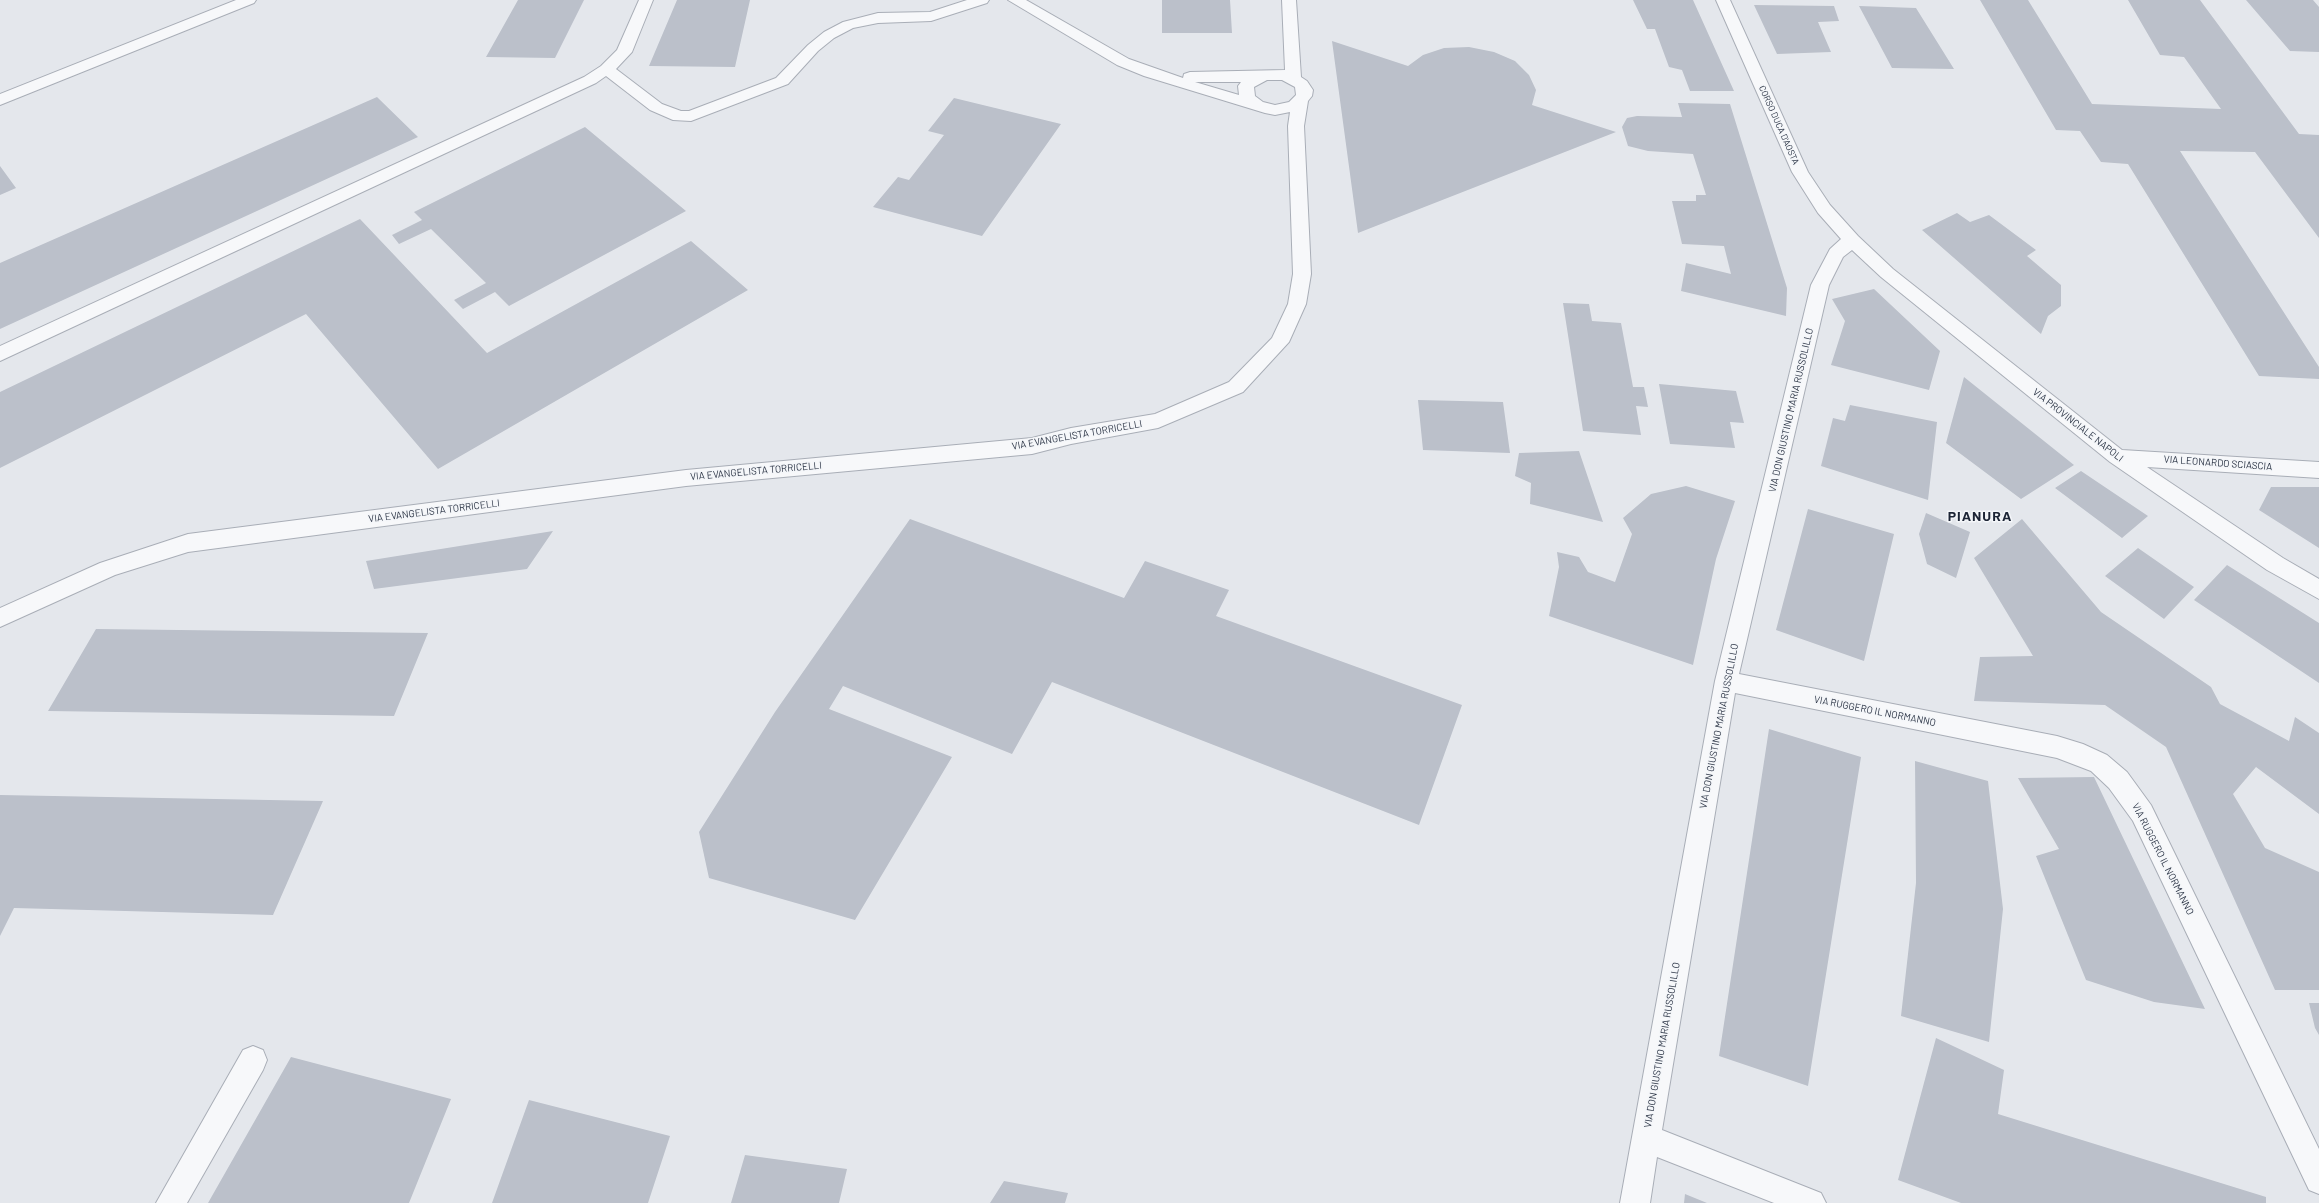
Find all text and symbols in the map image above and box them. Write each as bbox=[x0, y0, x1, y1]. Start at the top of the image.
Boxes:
street label: CORSO DUCA D'AOSTA bbox=[1757, 84, 1801, 166]
street label: VIA DON GIUSTINO MARIA RUSSOLILLO bbox=[1766, 327, 1816, 493]
street label: VIA PROVINCIALE NAPOLI bbox=[2030, 386, 2126, 464]
street label: VIA EVANGELISTA TORRICELLI bbox=[1011, 418, 1143, 452]
street label: VIA LEONARDO SCIASCIA bbox=[2163, 453, 2273, 473]
street label: VIA EVANGELISTA TORRICELLI bbox=[690, 459, 822, 483]
street label: VIA EVANGELISTA TORRICELLI bbox=[368, 497, 500, 525]
district label: PIANURA bbox=[1948, 508, 2012, 524]
street label: VIA DON GIUSTINO MARIA RUSSOLILLO bbox=[1697, 642, 1741, 810]
street label: VIA RUGGERO IL NORMANNO bbox=[1813, 693, 1937, 729]
street label: VIA RUGGERO IL NORMANNO bbox=[2130, 801, 2196, 917]
street label: VIA DON GIUSTINO MARIA RUSSOLILLO bbox=[1641, 961, 1683, 1129]

